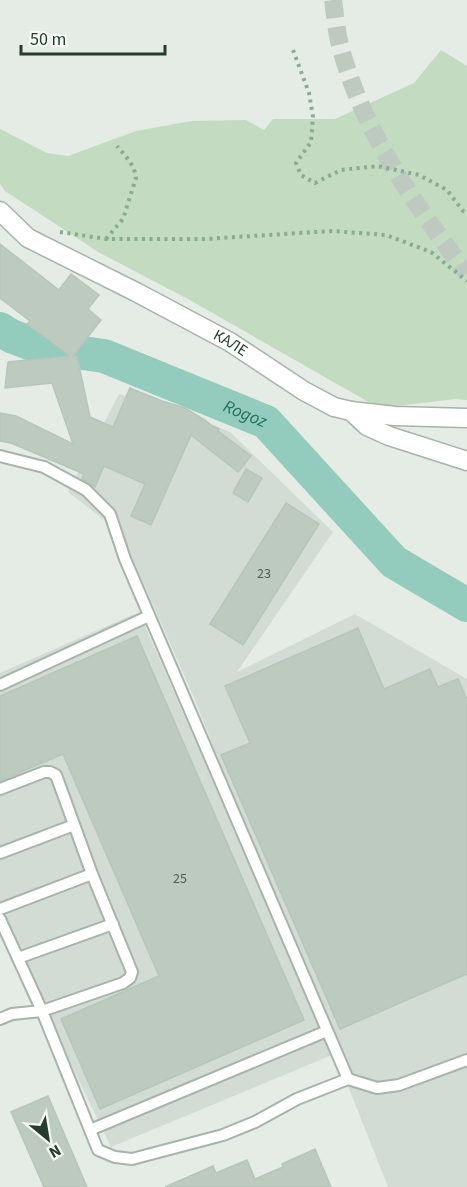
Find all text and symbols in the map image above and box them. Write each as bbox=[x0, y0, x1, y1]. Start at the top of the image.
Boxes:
scale bar bbox=[21, 18, 165, 56]
text: 50 m bbox=[30, 27, 66, 52]
street label: КАЛЕ bbox=[209, 324, 252, 362]
water label: Rogoz bbox=[219, 393, 271, 434]
house number: 23 bbox=[257, 564, 271, 584]
house number: 25 bbox=[173, 869, 187, 889]
north arrow bbox=[18, 1109, 78, 1169]
text: N bbox=[45, 1139, 65, 1163]

